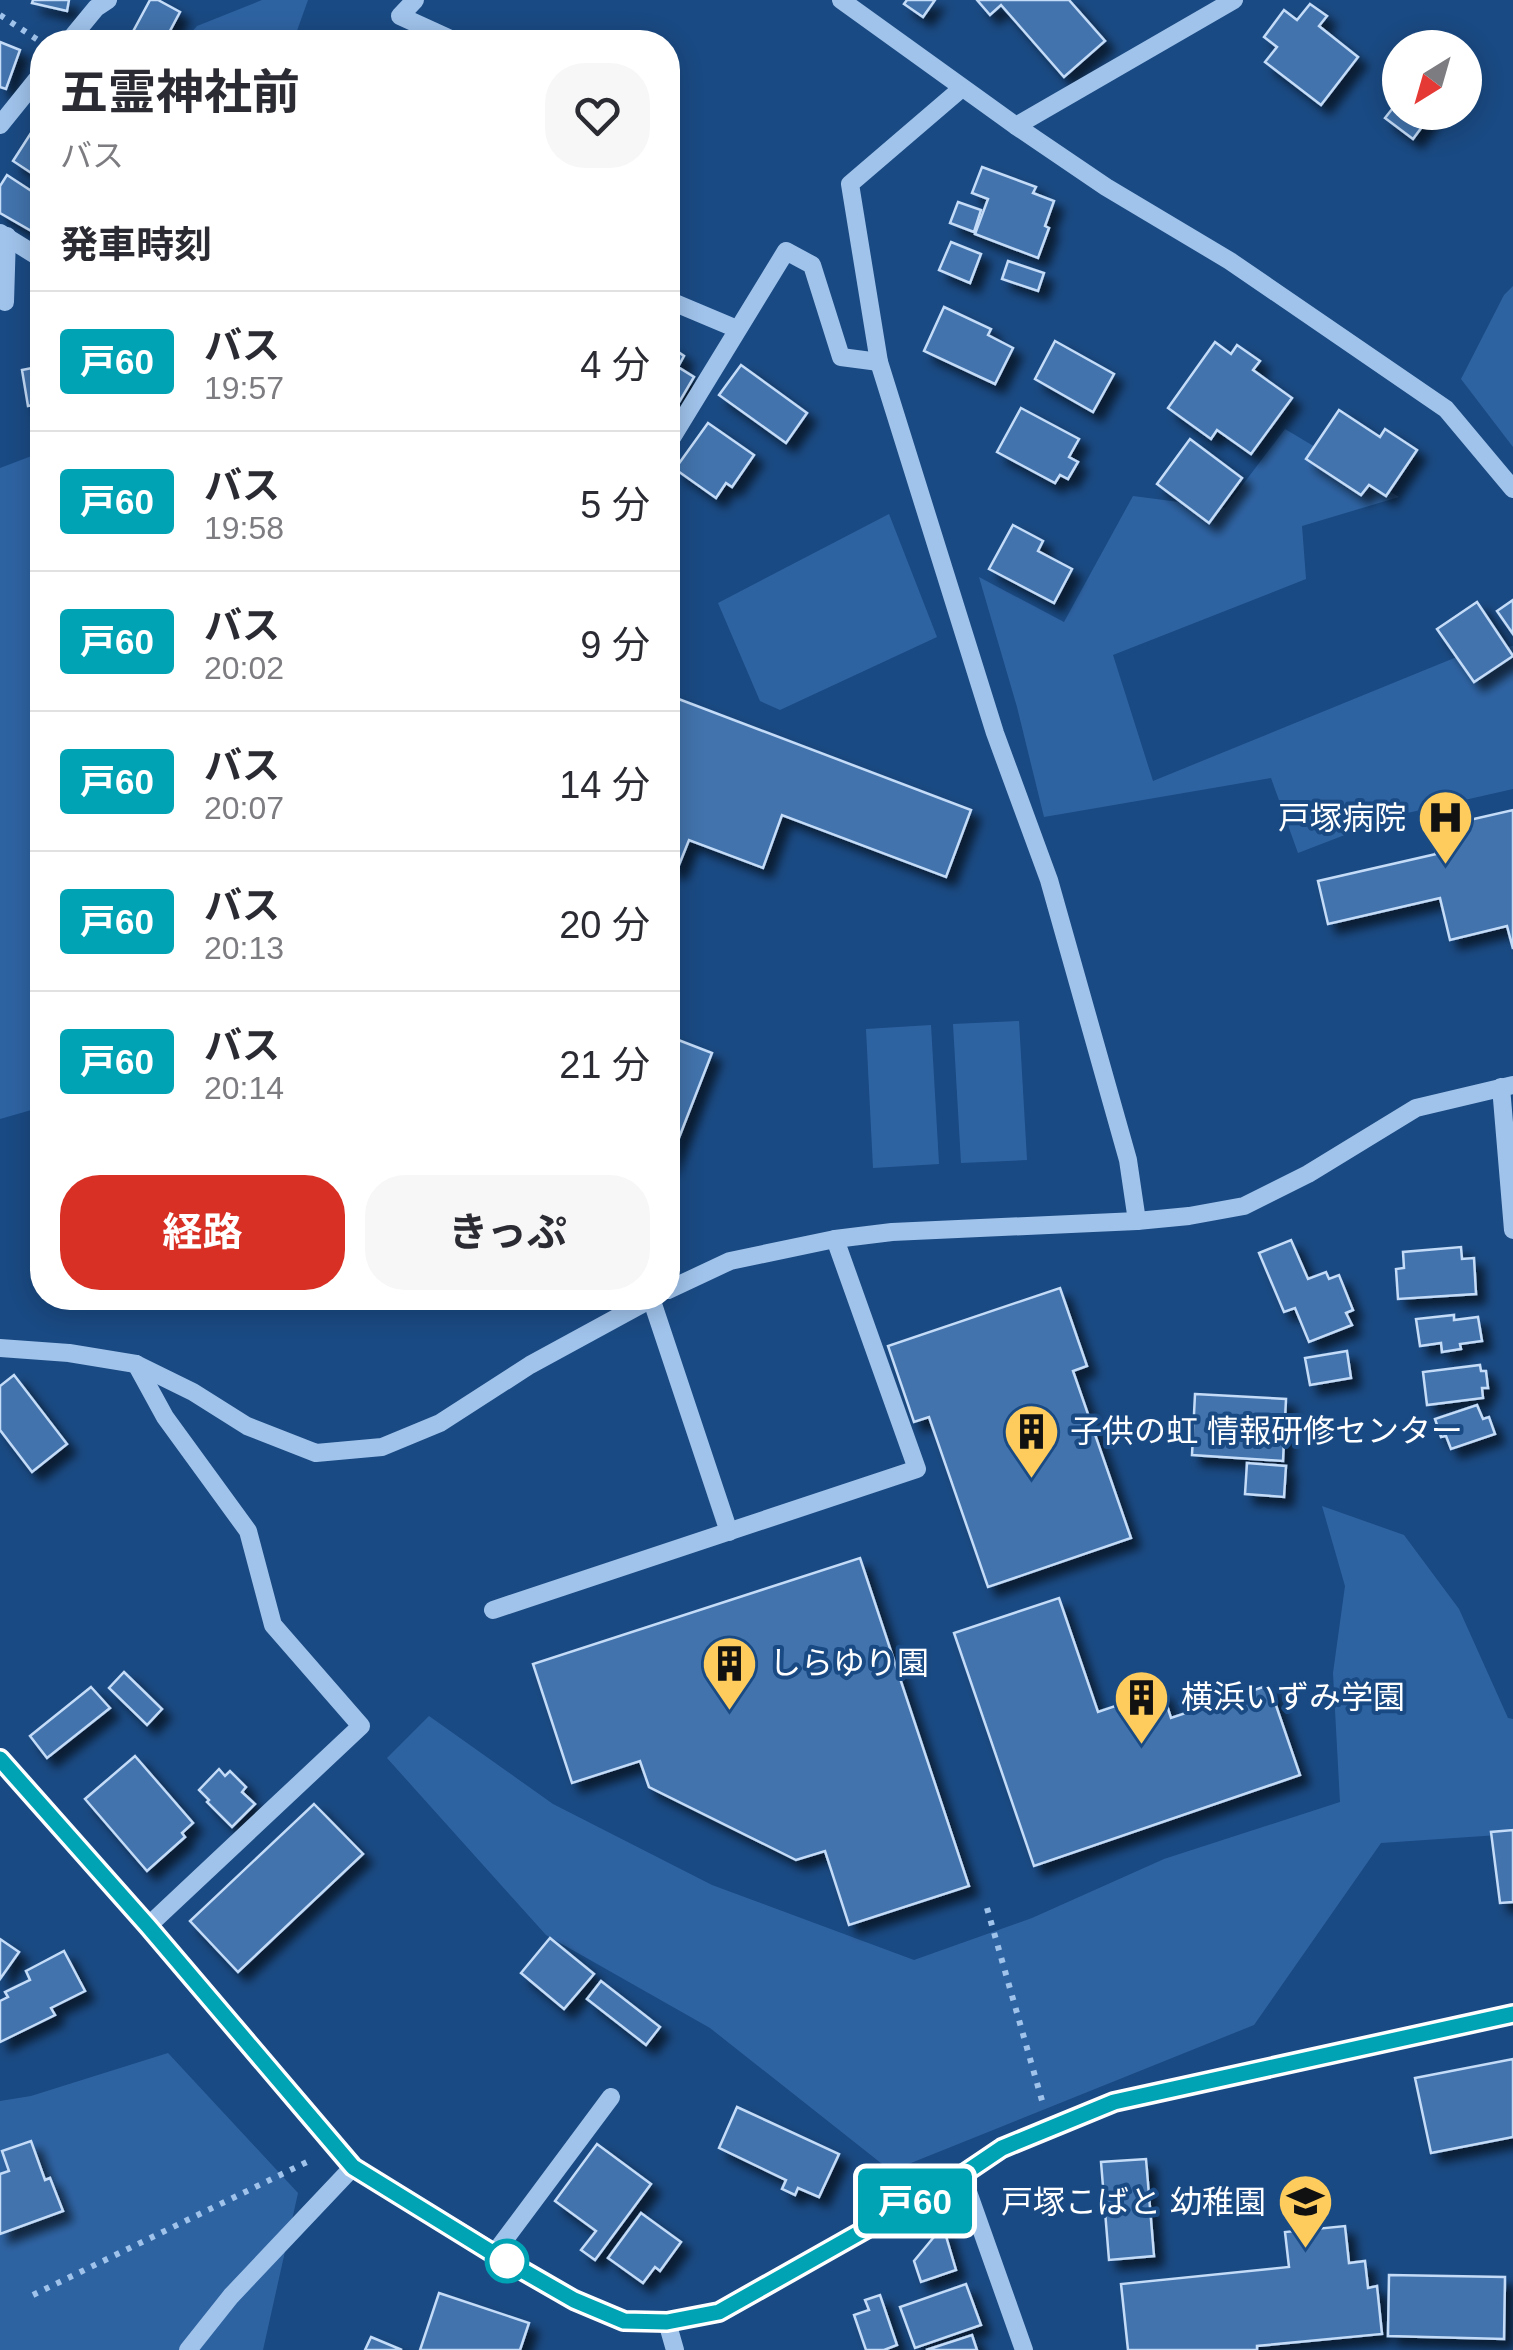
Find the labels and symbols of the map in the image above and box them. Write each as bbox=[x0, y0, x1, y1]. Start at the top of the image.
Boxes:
north arrow bbox=[1382, 30, 1482, 130]
hospital icon: 戸塚病院 bbox=[1415, 788, 1475, 867]
place label: 戸塚病院 bbox=[1278, 800, 1406, 836]
building icon: 子供の虹 情報研修センター bbox=[1001, 1401, 1061, 1480]
place label: 子供の虹 情報研修センター bbox=[1070, 1413, 1463, 1449]
building icon: しらゆり園 bbox=[700, 1633, 760, 1712]
place label: しらゆり園 bbox=[769, 1645, 929, 1681]
building icon: 横浜いずみ学園 bbox=[1112, 1667, 1172, 1746]
place label: 横浜いずみ学園 bbox=[1181, 1679, 1405, 1715]
line badge: 戸60 bbox=[858, 2168, 972, 2234]
school or university icon: 戸塚こばと 幼稚園 bbox=[1275, 2172, 1335, 2251]
place label: 戸塚こばと 幼稚園 bbox=[1001, 2184, 1266, 2220]
unlabelled marker bbox=[486, 2240, 528, 2282]

